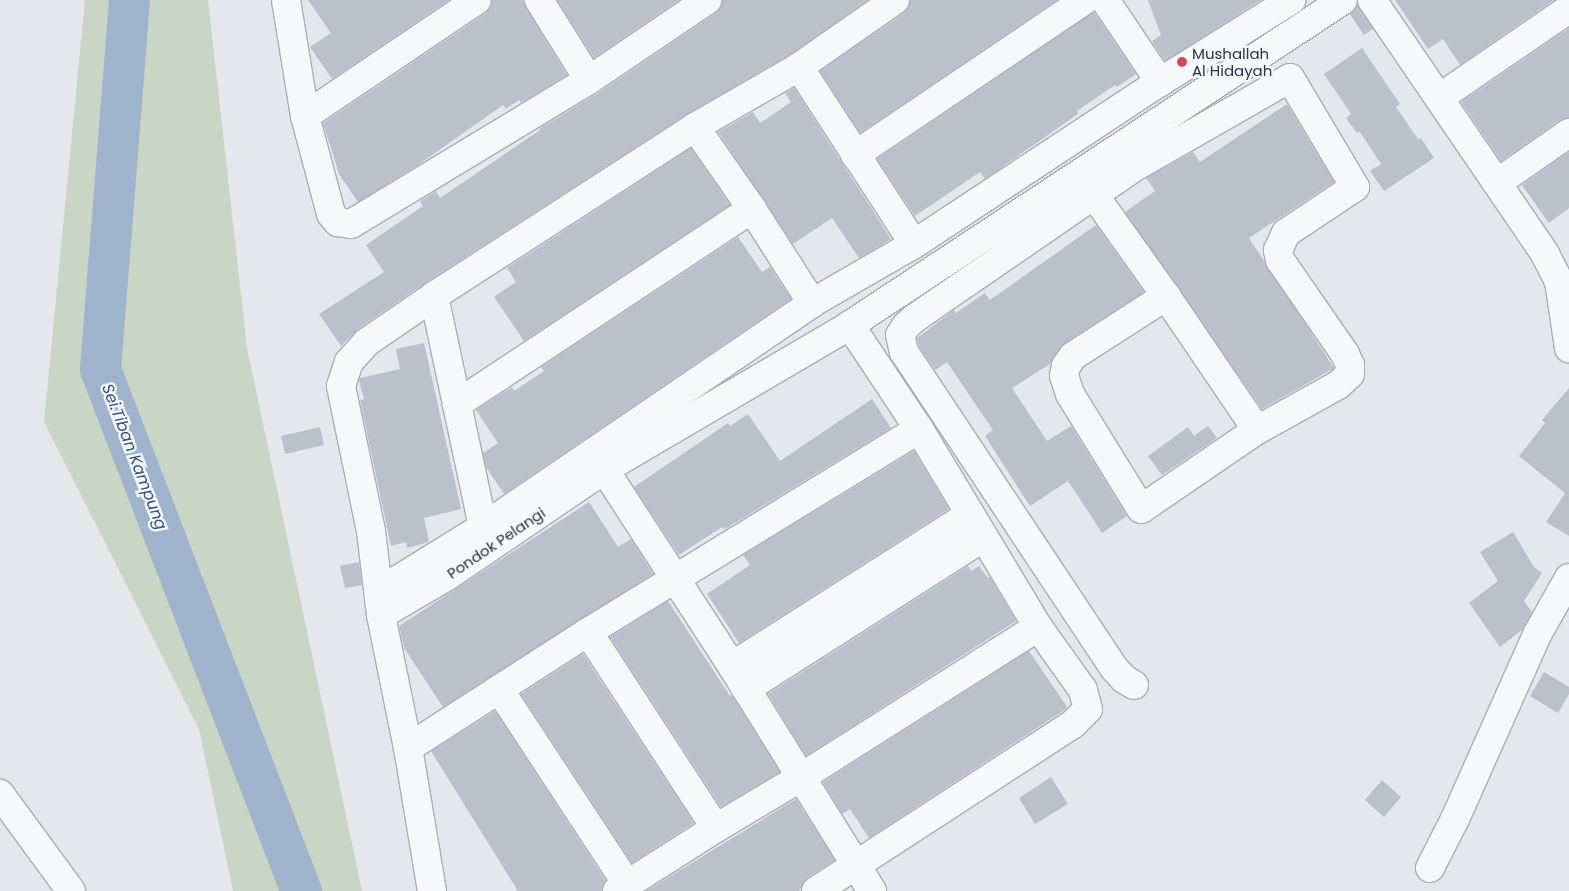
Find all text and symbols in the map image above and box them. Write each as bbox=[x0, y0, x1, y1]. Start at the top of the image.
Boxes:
place label: Mushallah Al Hidayah bbox=[1192, 44, 1272, 79]
marker: Mushallah Al Hidayah bbox=[1176, 56, 1188, 68]
water label: Sei.Tiban Kampung bbox=[97, 381, 171, 533]
street label: Pondok Pelangi bbox=[443, 503, 549, 583]

